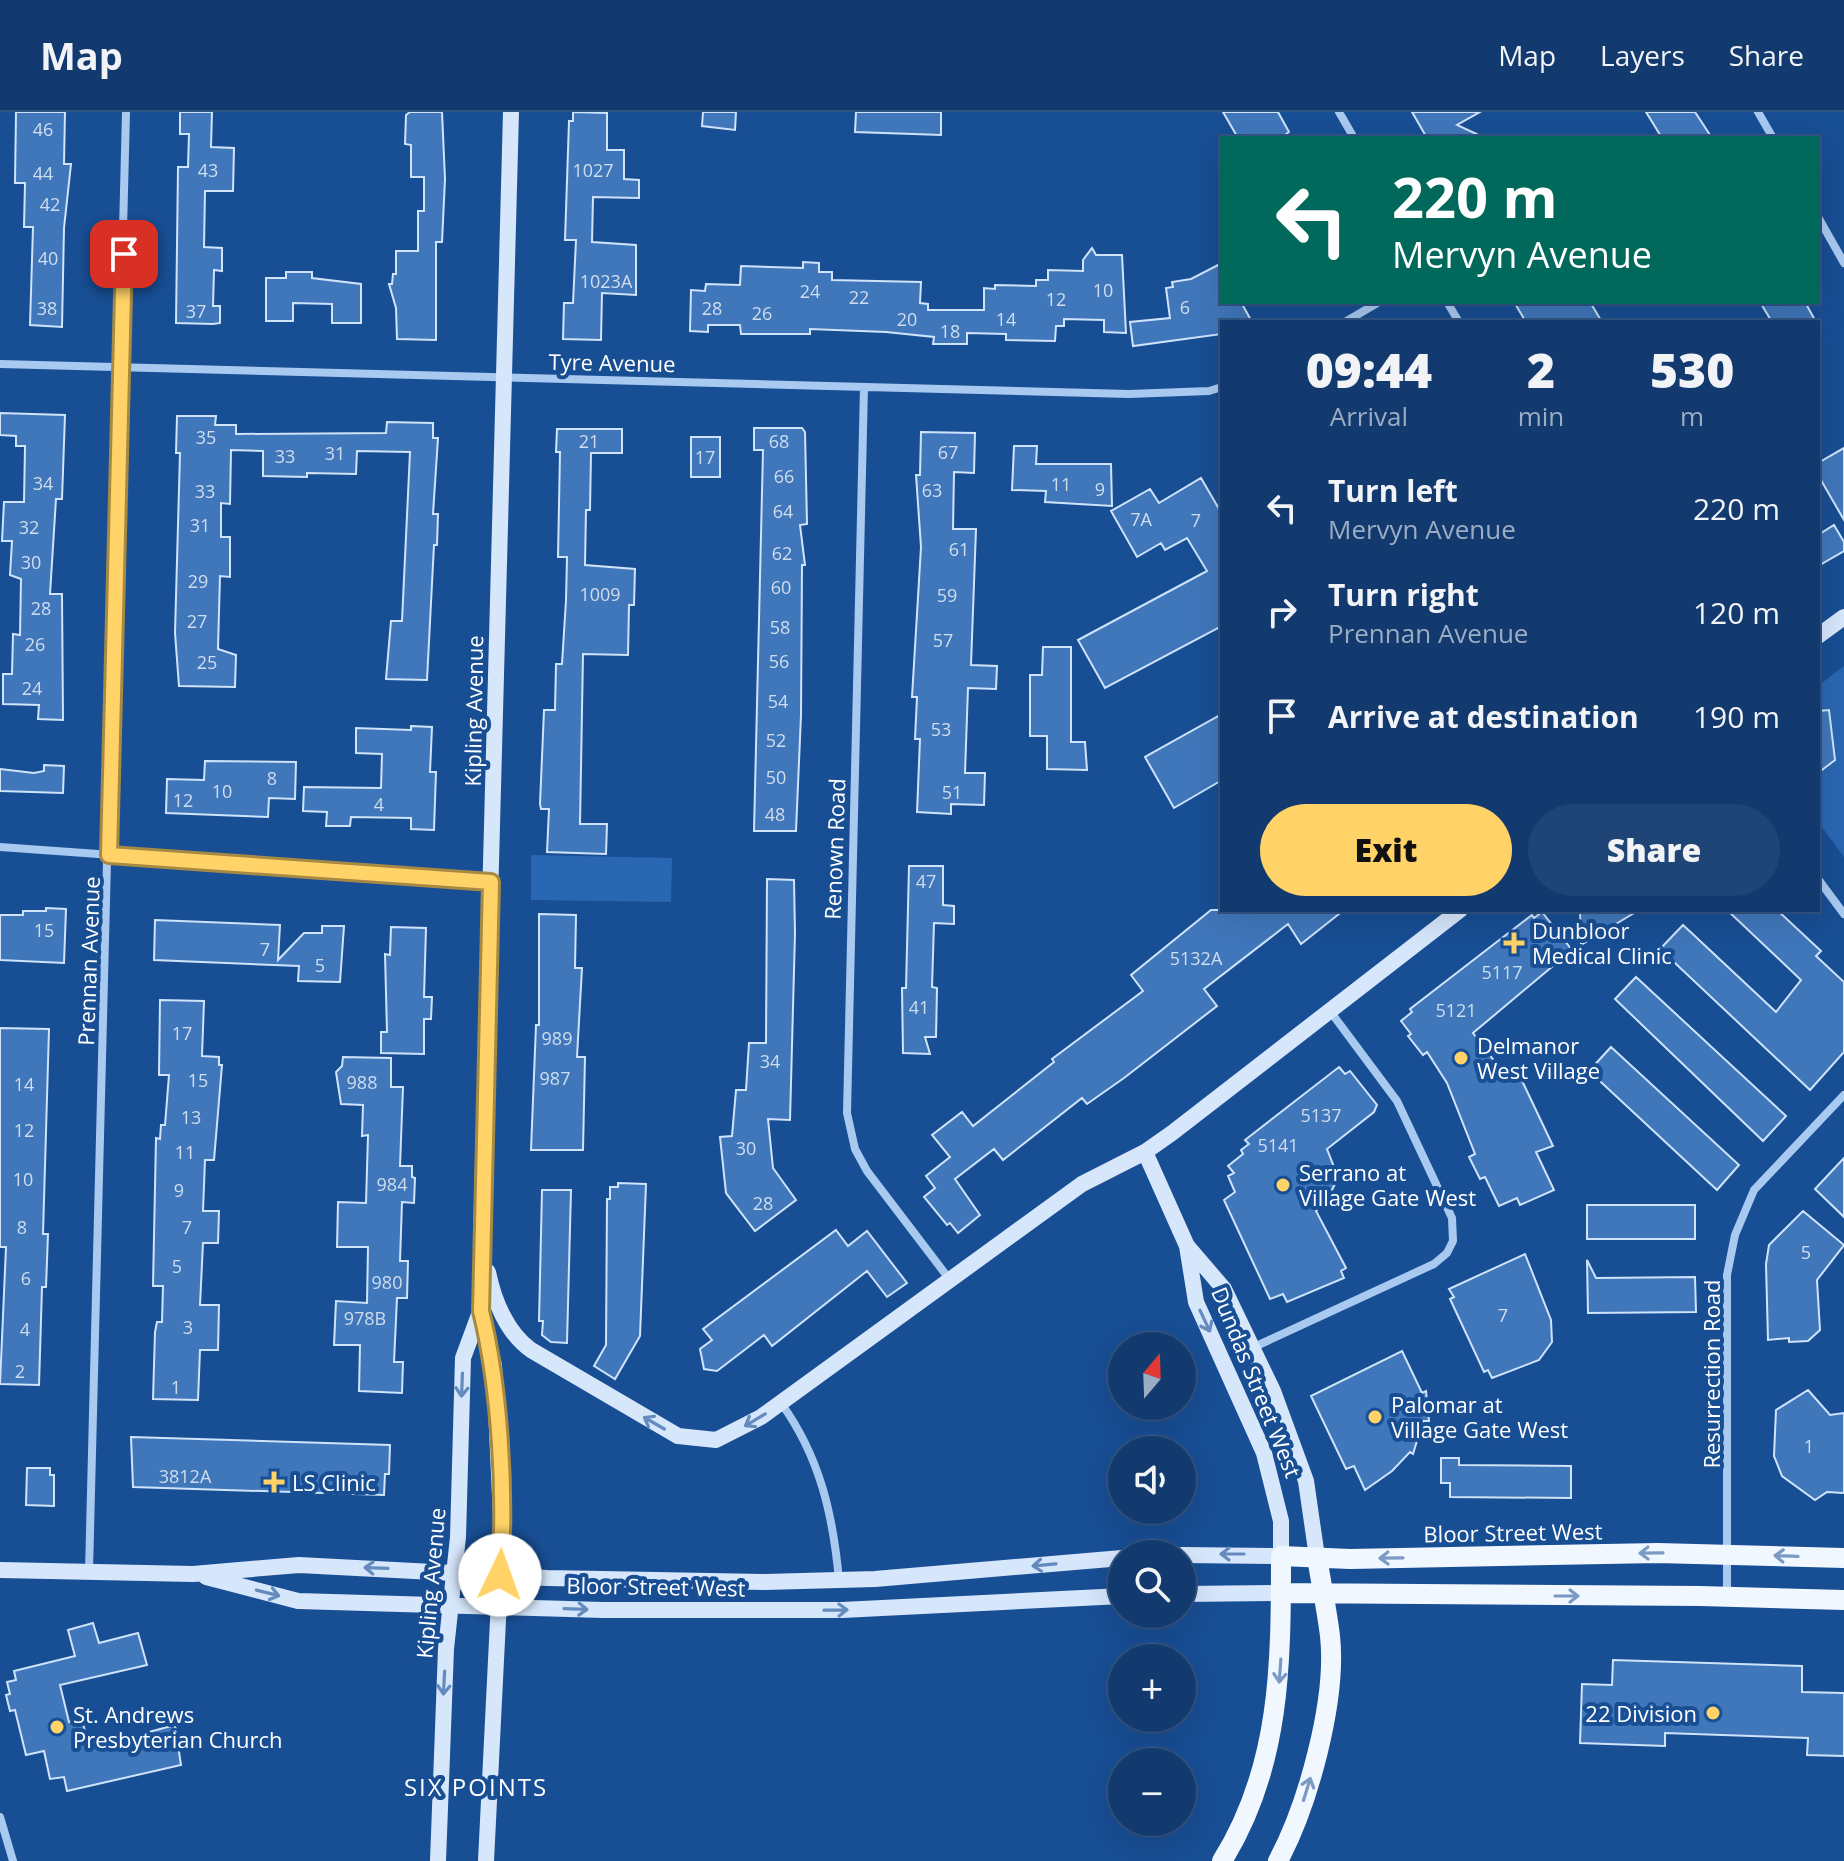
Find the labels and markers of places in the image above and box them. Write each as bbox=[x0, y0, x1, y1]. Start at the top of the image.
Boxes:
pin bbox=[90, 220, 158, 288]
place label: Dunbloor Medical Clinic bbox=[1532, 915, 1672, 970]
marker: Dunbloor Medical Clinic bbox=[1503, 932, 1525, 954]
place label: Delmanor West Village bbox=[1477, 1030, 1600, 1085]
marker: Delmanor West Village bbox=[1452, 1049, 1470, 1067]
place label: Serrano at Village Gate West bbox=[1299, 1157, 1476, 1212]
marker: Serrano at Village Gate West bbox=[1274, 1176, 1292, 1194]
place label: Palomar at Village Gate West bbox=[1391, 1389, 1568, 1444]
marker: Palomar at Village Gate West bbox=[1366, 1408, 1384, 1426]
place label: LS Clinic bbox=[292, 1467, 376, 1497]
marker: LS Clinic bbox=[263, 1471, 285, 1493]
place label: 22 Division bbox=[1585, 1698, 1697, 1728]
place label: St. Andrews Presbyterian Church bbox=[73, 1699, 283, 1754]
marker: 22 Division bbox=[1704, 1704, 1722, 1722]
marker: St. Andrews Presbyterian Church bbox=[48, 1718, 66, 1736]

